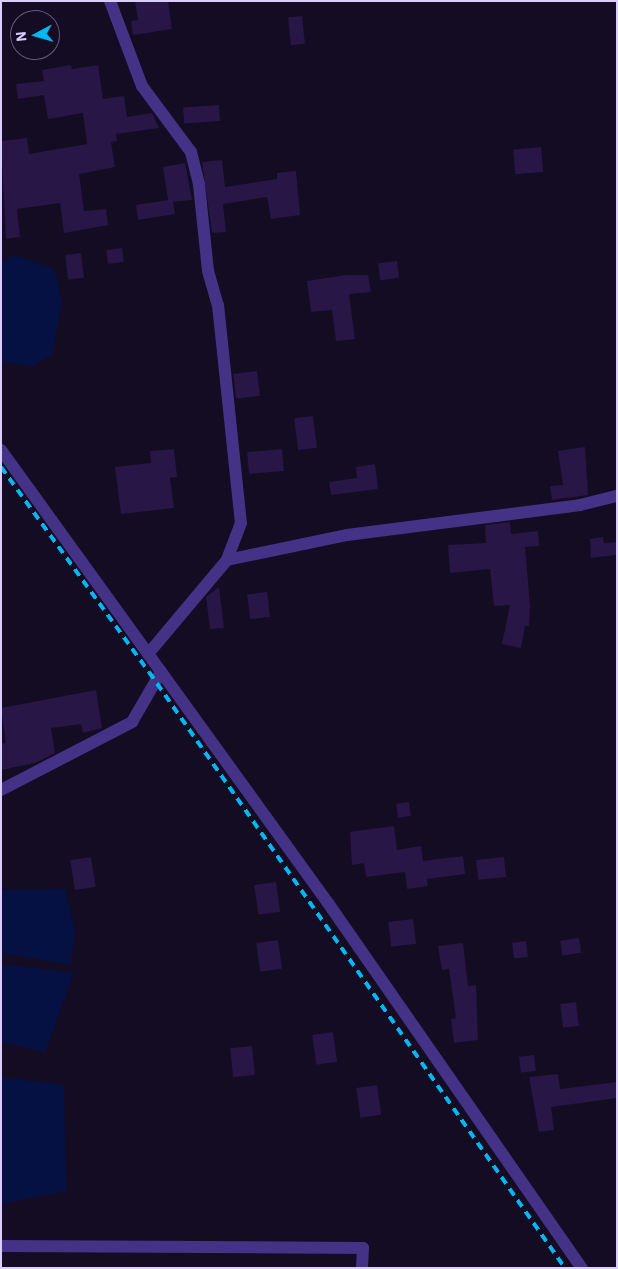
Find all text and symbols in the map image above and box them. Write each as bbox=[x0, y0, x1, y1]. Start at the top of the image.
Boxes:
north arrow bbox=[10, 10, 60, 60]
text: N bbox=[12, 30, 31, 42]

